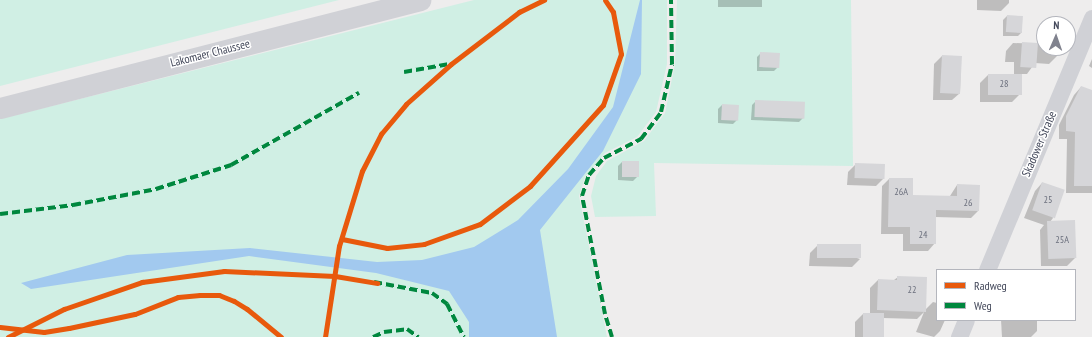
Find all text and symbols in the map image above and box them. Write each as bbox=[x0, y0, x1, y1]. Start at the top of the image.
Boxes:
north arrow bbox=[1036, 16, 1076, 56]
text: N bbox=[1053, 18, 1060, 32]
street label: Lakomaer Chaussee bbox=[169, 36, 251, 70]
house number: 28 bbox=[1000, 78, 1008, 90]
street label: Skadower Straße bbox=[1019, 109, 1059, 179]
house number: 26A bbox=[894, 186, 908, 198]
house number: 25 bbox=[1044, 194, 1052, 206]
house number: 26 bbox=[964, 197, 972, 209]
house number: 24 bbox=[919, 229, 927, 241]
house number: 25A bbox=[1055, 234, 1069, 246]
legend bbox=[936, 269, 1076, 321]
text: Radweg bbox=[974, 278, 1007, 293]
house number: 22 bbox=[908, 284, 916, 296]
text: Weg bbox=[974, 298, 992, 313]

